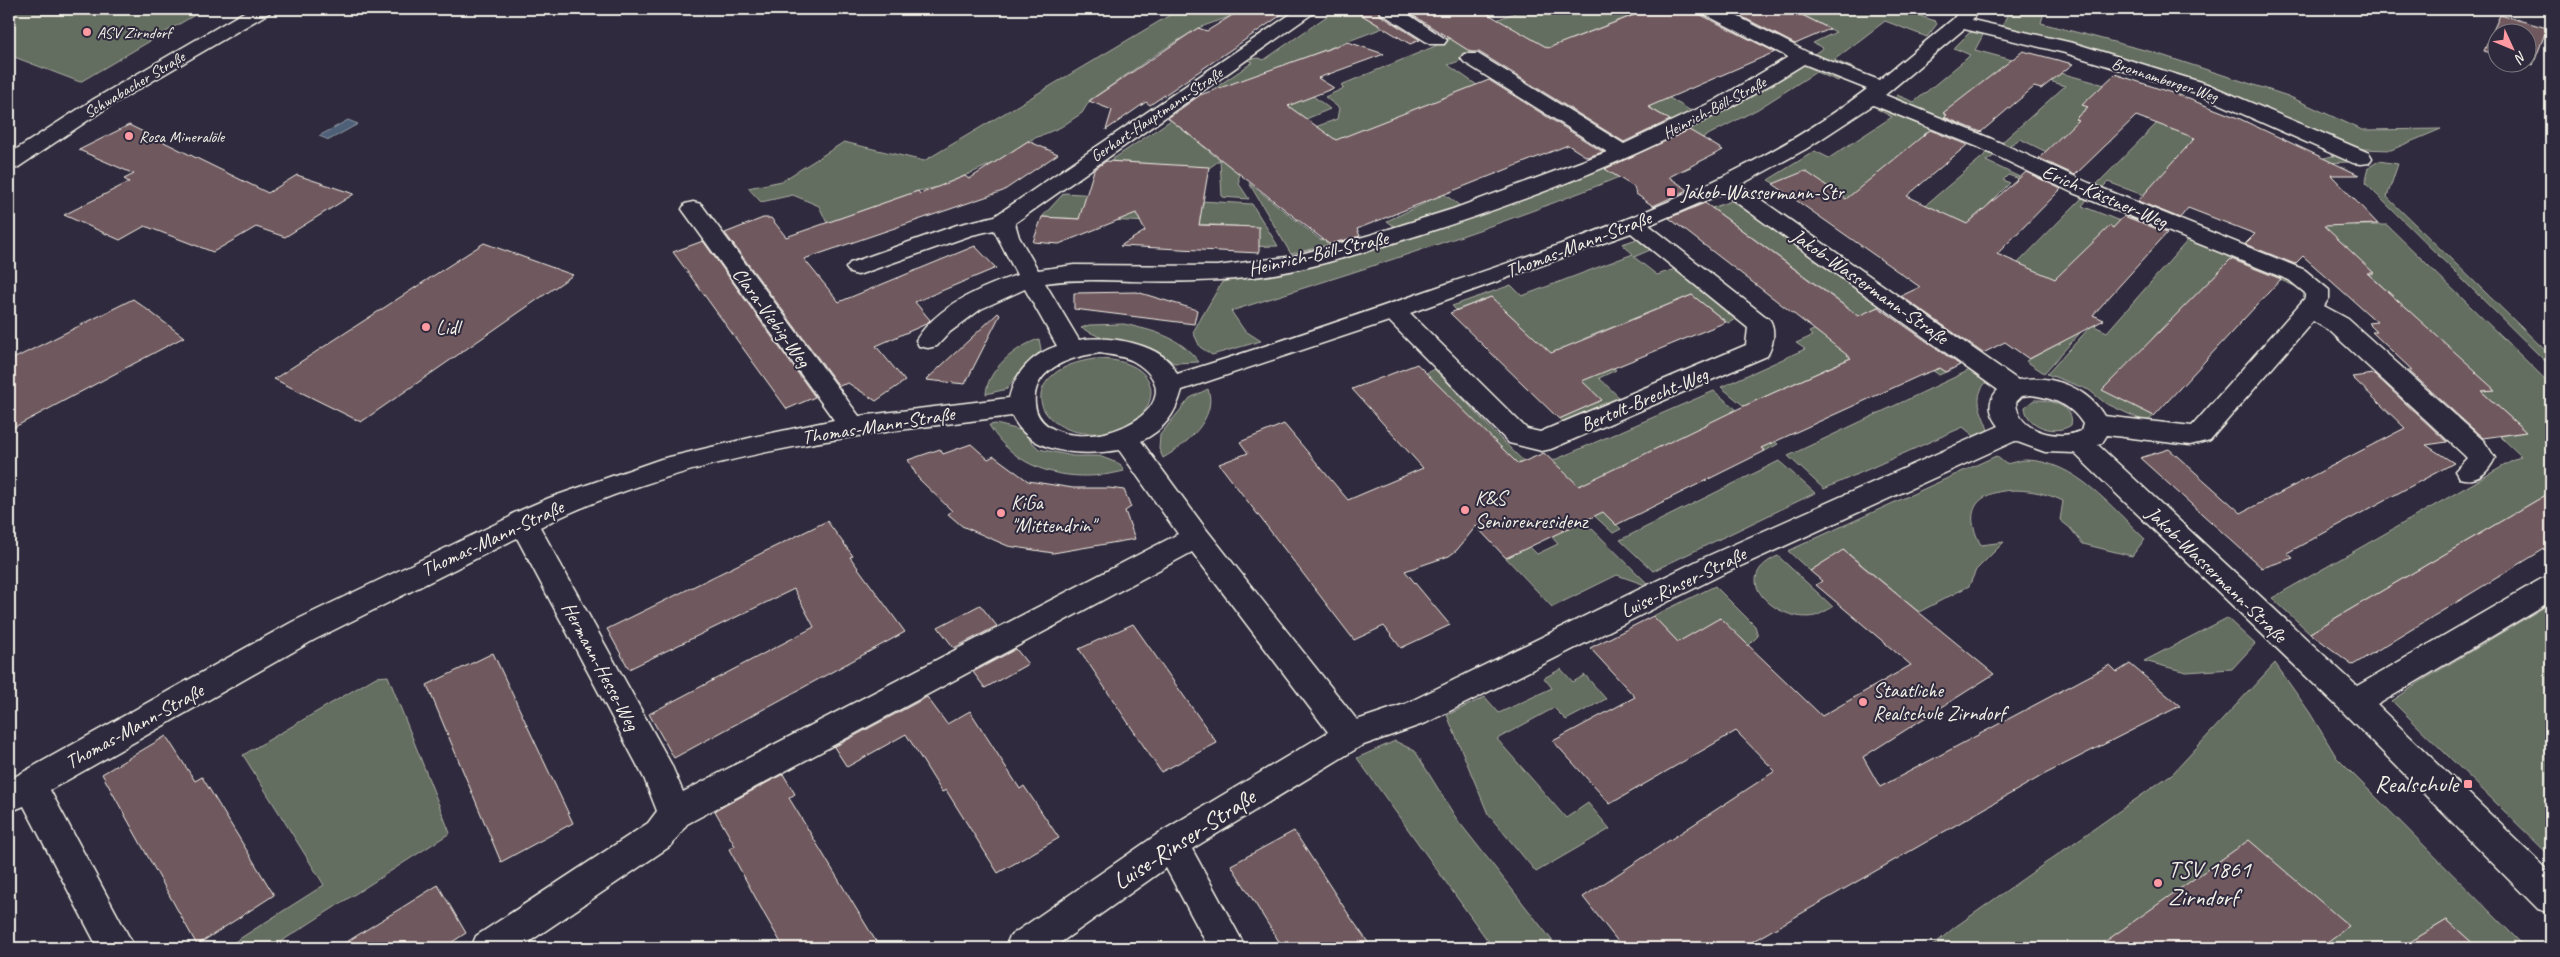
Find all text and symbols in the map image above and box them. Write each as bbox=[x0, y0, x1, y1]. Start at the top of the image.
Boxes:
north arrow bbox=[2488, 22, 2538, 72]
place label: ASV Zirndorf bbox=[97, 23, 174, 43]
marker: ASV Zirndorf bbox=[81, 26, 93, 38]
street label: Schwabacher Straße bbox=[80, 46, 190, 123]
text: N bbox=[2510, 48, 2530, 67]
street label: Bronnamberger Weg bbox=[2109, 53, 2222, 107]
street label: Gerhart-Hauptmann-Straße bbox=[1087, 62, 1228, 166]
street label: Heinrich-Böll-Straße bbox=[1659, 71, 1771, 143]
place label: Rosa Mineralöle bbox=[139, 127, 226, 147]
marker: Rosa Mineralöle bbox=[123, 130, 135, 142]
street label: Erich-Kästner-Weg bbox=[2038, 159, 2172, 234]
place label: Jakob-Wassermann-Str bbox=[1680, 180, 1845, 205]
marker: Jakob-Wassermann-Str bbox=[1665, 186, 1677, 198]
street label: Thomas-Mann-Straße bbox=[1502, 205, 1656, 284]
street label: Jakob-Wassermann-Straße bbox=[1786, 222, 1954, 351]
street label: Heinrich-Böll-Straße bbox=[1246, 225, 1392, 282]
street label: Clara-Viebig-Weg bbox=[727, 262, 817, 373]
place label: Lidl bbox=[436, 315, 463, 340]
marker: Lidl bbox=[420, 321, 432, 333]
street label: Bertolt-Brecht-Weg bbox=[1577, 361, 1712, 438]
street label: Thomas-Mann-Straße bbox=[800, 401, 958, 450]
place label: K&S Seniorenresidenz bbox=[1475, 486, 1589, 534]
place label: KiGa "Mittendrin" bbox=[1011, 490, 1100, 538]
street label: Thomas-Mann-Straße bbox=[417, 494, 569, 582]
street label: Jakob-Wassermann-Straße bbox=[2140, 500, 2293, 649]
marker: K&S Seniorenresidenz bbox=[1459, 504, 1471, 516]
marker: KiGa "Mittendrin" bbox=[995, 507, 1007, 519]
street label: Luise-Rinser-Straße bbox=[1616, 541, 1751, 624]
street label: Hermann-Hesse-Weg bbox=[556, 598, 645, 736]
street label: Thomas-Mann-Straße bbox=[61, 677, 209, 775]
place label: Staatliche Realschule Zirndorf bbox=[1873, 678, 2010, 726]
marker: Staatliche Realschule Zirndorf bbox=[1857, 696, 1869, 708]
place label: Realschule bbox=[2375, 769, 2460, 799]
marker: Realschule bbox=[2462, 778, 2474, 790]
street label: Luise-Rinser-Straße bbox=[1107, 781, 1263, 896]
place label: TSV 1861 Zirndorf bbox=[2168, 854, 2252, 912]
marker: TSV 1861 Zirndorf bbox=[2152, 877, 2164, 889]

